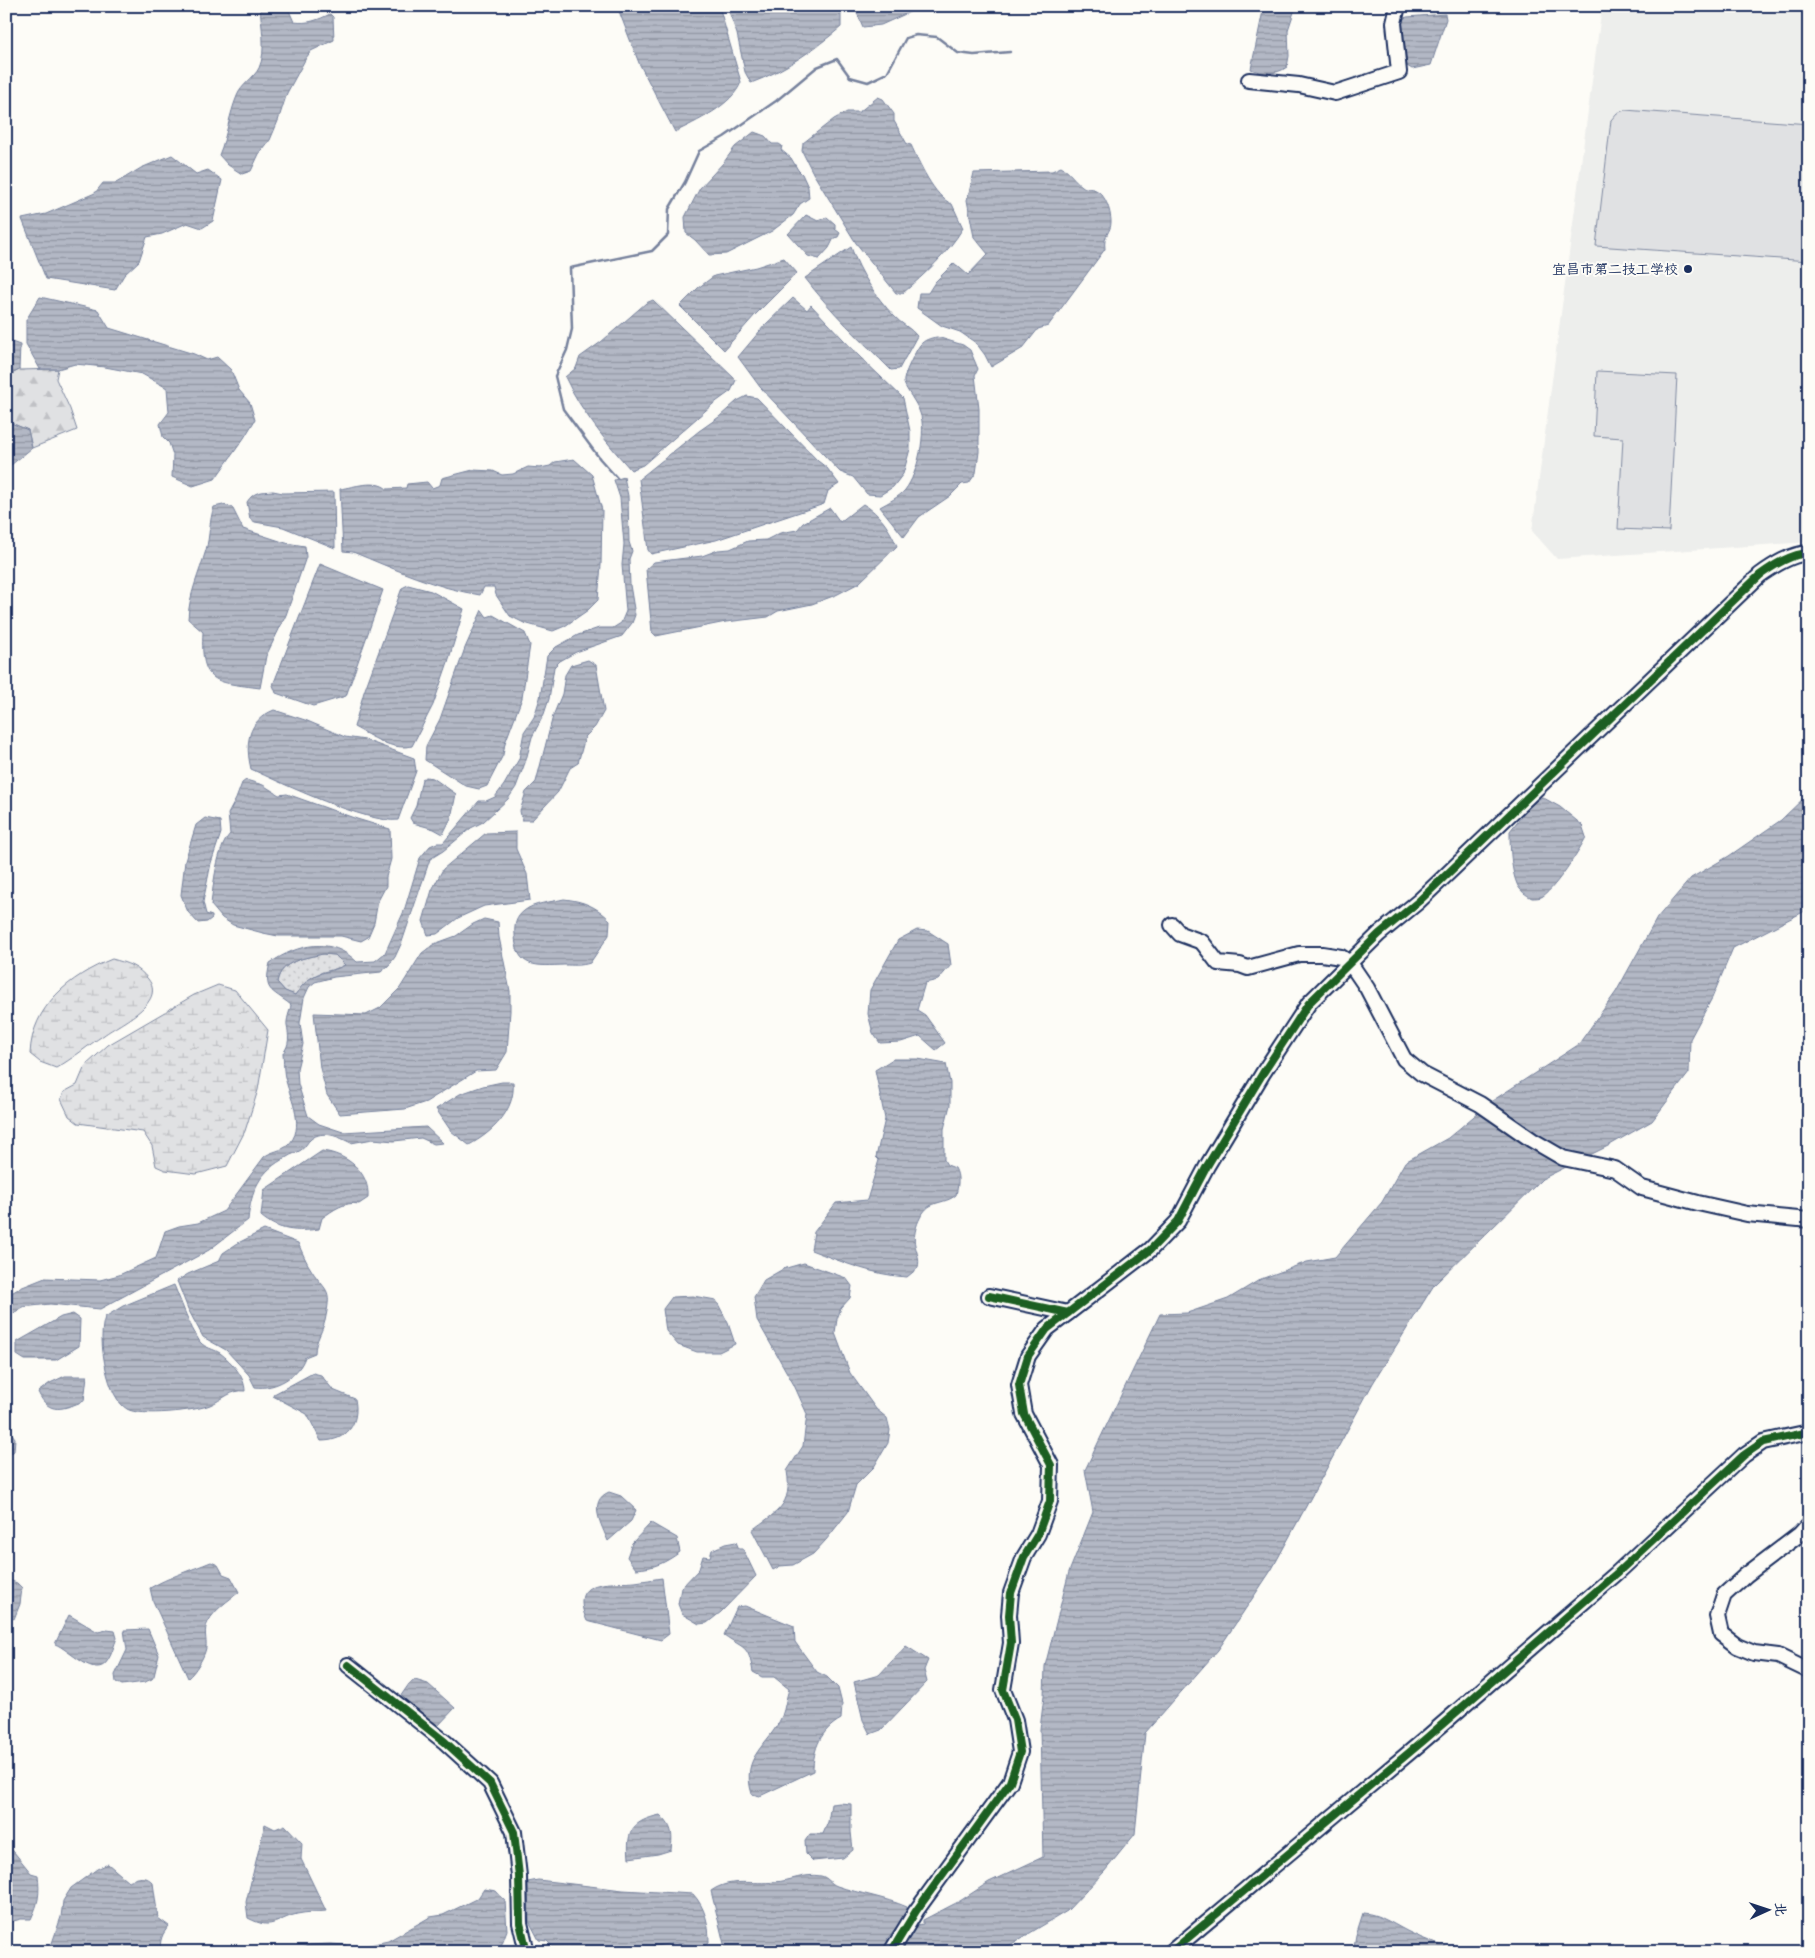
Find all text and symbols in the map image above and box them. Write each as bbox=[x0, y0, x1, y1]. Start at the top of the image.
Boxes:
place label: 宜昌市第二技工学校 bbox=[1552, 260, 1678, 278]
marker: 宜昌市第二技工学校 bbox=[1682, 263, 1694, 275]
north arrow bbox=[1742, 1886, 1792, 1936]
text: 北 bbox=[1772, 1902, 1790, 1917]

